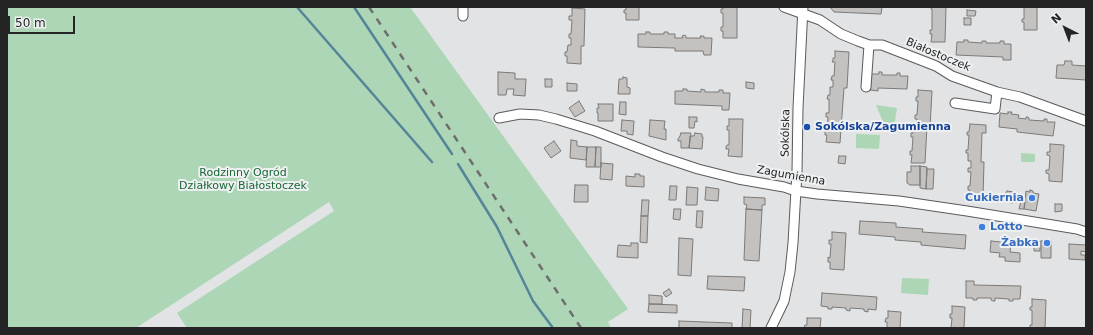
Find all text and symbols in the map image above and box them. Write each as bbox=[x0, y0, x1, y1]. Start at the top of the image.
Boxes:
scale bar bbox=[10, 8, 77, 34]
north arrow bbox=[1045, 8, 1085, 48]
text: N bbox=[1049, 11, 1064, 27]
text: 50 m bbox=[15, 16, 46, 30]
street label: Białostoczek bbox=[904, 35, 972, 75]
street label: Sokólska bbox=[779, 109, 793, 157]
place label: Sokólska/Zagumienna bbox=[815, 120, 951, 134]
marker: Sokólska/Zagumienna bbox=[802, 122, 812, 132]
street label: Zagumienna bbox=[756, 163, 826, 189]
park label: Rodzinny Ogród Działkowy Białostoczek bbox=[179, 166, 307, 192]
place label: Cukiernia bbox=[965, 191, 1024, 205]
marker: Cukiernia bbox=[1027, 193, 1037, 203]
place label: Lotto bbox=[990, 220, 1023, 234]
marker: Lotto bbox=[977, 222, 987, 232]
place label: Żabka bbox=[1001, 236, 1039, 250]
marker: Żabka bbox=[1042, 238, 1052, 248]

